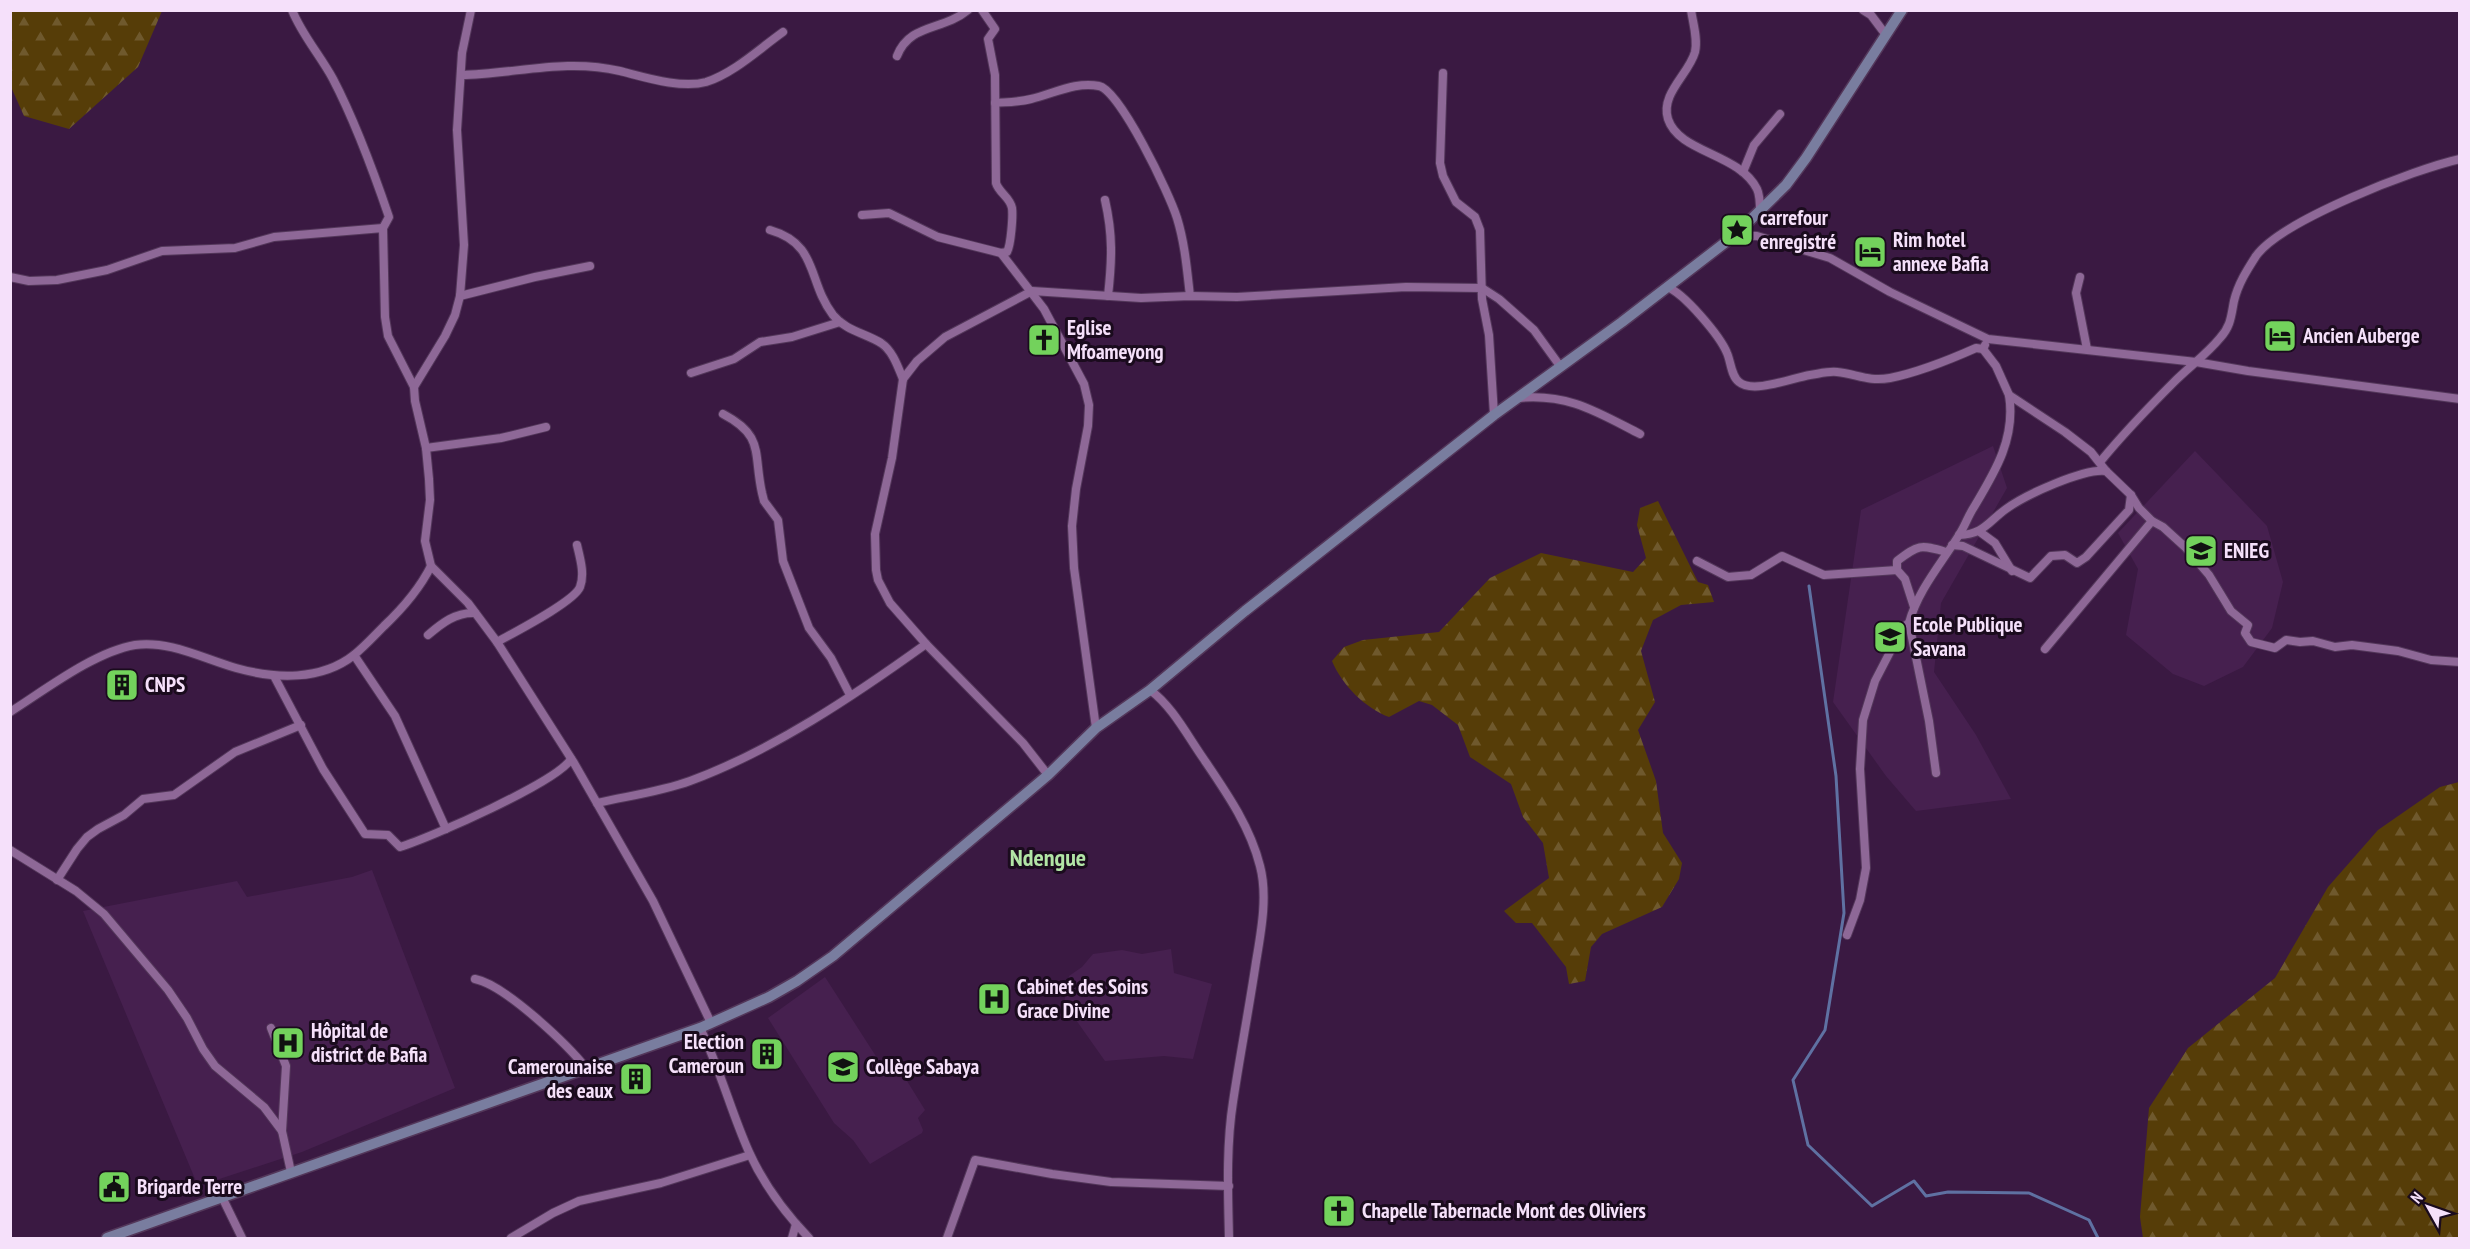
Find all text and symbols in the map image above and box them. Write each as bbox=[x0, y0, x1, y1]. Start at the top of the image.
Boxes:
place label: carrefour enregistré bbox=[1760, 204, 1836, 255]
place icon: carrefour enregistré bbox=[1719, 212, 1755, 248]
place label: Rim hotel annexe Bafia bbox=[1893, 226, 1989, 277]
hotel icon: Rim hotel annexe Bafia bbox=[1852, 234, 1888, 270]
place label: Eglise Mfoameyong bbox=[1067, 314, 1164, 365]
hotel icon: Ancien Auberge bbox=[2262, 318, 2298, 354]
church icon: Eglise Mfoameyong bbox=[1026, 322, 1062, 358]
place label: Ancien Auberge bbox=[2302, 322, 2420, 349]
school or university icon: ENIEG bbox=[2183, 533, 2219, 569]
place label: ENIEG bbox=[2224, 537, 2269, 564]
place label: Ecole Publique Savana bbox=[1913, 611, 2023, 662]
school or university icon: Ecole Publique Savana bbox=[1872, 619, 1908, 655]
building icon: CNPS bbox=[104, 667, 140, 703]
place label: CNPS bbox=[145, 671, 185, 698]
district label: Ndengue bbox=[1010, 842, 1086, 873]
place label: Cabinet des Soins Grace Divine bbox=[1017, 973, 1148, 1024]
hospital icon: Cabinet des Soins Grace Divine bbox=[976, 981, 1012, 1017]
place label: Hôpital de district de Bafia bbox=[311, 1017, 427, 1068]
hospital icon: Hôpital de district de Bafia bbox=[270, 1025, 306, 1061]
place label: Election Cameroun bbox=[669, 1028, 744, 1079]
building icon: Election Cameroun bbox=[749, 1036, 785, 1072]
school or university icon: Collège Sabaya bbox=[825, 1049, 861, 1085]
place label: Camerounaise des eaux bbox=[508, 1053, 614, 1104]
place label: Collège Sabaya bbox=[866, 1053, 979, 1080]
building icon: Camerounaise des eaux bbox=[618, 1061, 654, 1097]
public building icon: Brigarde Terre bbox=[96, 1169, 132, 1205]
place label: Brigarde Terre bbox=[137, 1173, 242, 1200]
north arrow bbox=[2398, 1177, 2458, 1237]
text: N bbox=[2406, 1188, 2427, 1207]
church icon: Chapelle Tabernacle Mont des Oliviers bbox=[1321, 1193, 1357, 1229]
place label: Chapelle Tabernacle Mont des Oliviers bbox=[1362, 1197, 1646, 1224]

